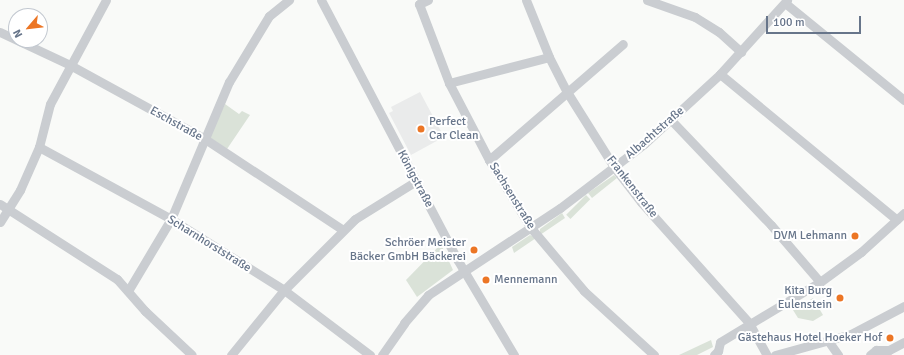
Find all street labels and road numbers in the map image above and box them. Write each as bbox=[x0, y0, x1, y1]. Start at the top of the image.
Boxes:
street label: Eschstraße bbox=[147, 104, 205, 144]
street label: Albachtstraße bbox=[623, 104, 687, 162]
street label: Königstraße bbox=[394, 148, 436, 210]
street label: Frankenstraße bbox=[603, 153, 661, 221]
street label: Sachsenstraße bbox=[486, 160, 538, 232]
street label: Scharnhorststraße bbox=[165, 212, 253, 276]

